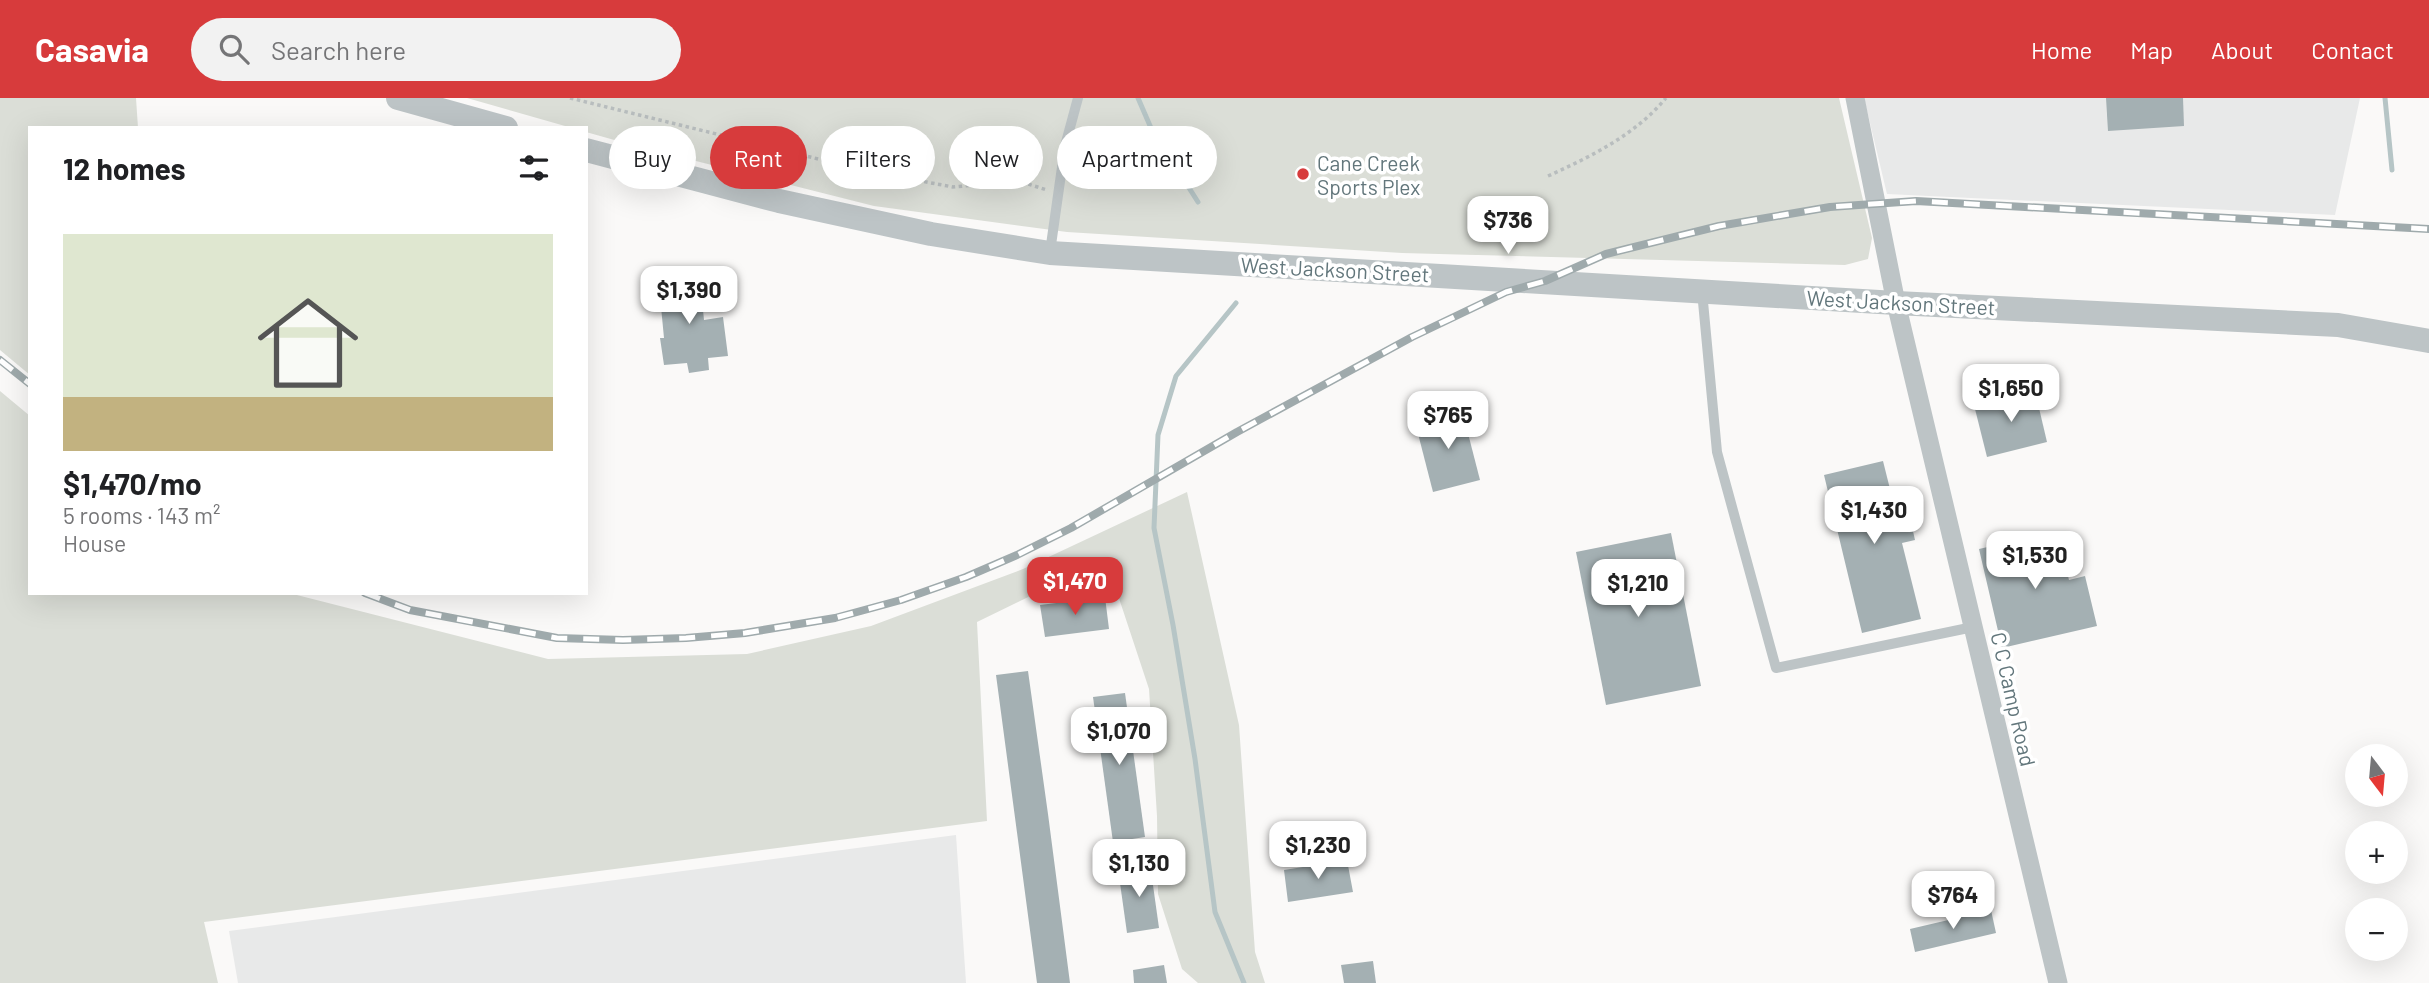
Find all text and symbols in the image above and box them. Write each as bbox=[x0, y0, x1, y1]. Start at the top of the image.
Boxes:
search box bbox=[191, 18, 681, 81]
text: Casavia bbox=[35, 29, 149, 69]
icon: search bbox=[215, 30, 253, 68]
text: Search here bbox=[271, 34, 406, 65]
text: Home bbox=[2031, 35, 2092, 64]
text: Map bbox=[2130, 35, 2173, 64]
text: About bbox=[2211, 35, 2273, 64]
text: Contact bbox=[2311, 35, 2394, 64]
chip: Buy bbox=[609, 126, 696, 189]
chip: Rent bbox=[710, 126, 807, 189]
chip: Filters bbox=[821, 126, 935, 189]
chip: New bbox=[949, 126, 1043, 189]
chip: Apartment bbox=[1057, 126, 1217, 189]
icon: filters bbox=[515, 149, 553, 187]
text: 12 homes bbox=[63, 150, 186, 186]
place label: Cane Creek Sports Plex bbox=[1317, 150, 1420, 199]
marker: Cane Creek Sports Plex bbox=[1295, 166, 1311, 182]
pin: $736 bbox=[1467, 197, 1549, 256]
text: $736 bbox=[1483, 205, 1533, 233]
street label: West Jackson Street bbox=[1240, 252, 1430, 286]
pin: $1,390 bbox=[632, 266, 746, 326]
text: $1,390 bbox=[656, 275, 722, 303]
icon: home bbox=[245, 280, 371, 406]
street label: West Jackson Street bbox=[1806, 285, 1996, 319]
pin: $1,650 bbox=[1954, 364, 2068, 424]
text: $1,650 bbox=[1978, 373, 2044, 401]
pin: $765 bbox=[1407, 392, 1489, 451]
text: $765 bbox=[1423, 400, 1473, 428]
text: $1,470/mo bbox=[63, 465, 202, 501]
pin: $1,430 bbox=[1817, 486, 1931, 546]
text: $1,430 bbox=[1841, 495, 1907, 523]
text: 5 rooms · 143 m² bbox=[63, 501, 221, 529]
text: House bbox=[63, 529, 126, 557]
pin: $1,530 bbox=[1978, 532, 2092, 591]
text: $1,530 bbox=[2002, 540, 2068, 568]
pin: $1,470 bbox=[1018, 558, 1132, 617]
pin: $1,210 bbox=[1581, 560, 1695, 619]
text: $1,470 bbox=[1043, 566, 1107, 594]
text: $1,210 bbox=[1607, 568, 1669, 596]
street label: C C Camp Road bbox=[1986, 630, 2042, 768]
pin: $1,070 bbox=[1062, 708, 1176, 767]
text: $1,070 bbox=[1087, 716, 1151, 744]
north arrow bbox=[2345, 744, 2408, 807]
map controls bbox=[2345, 744, 2408, 961]
button: + bbox=[2345, 821, 2408, 884]
pin: $1,230 bbox=[1261, 822, 1375, 881]
text: $1,230 bbox=[1285, 830, 1351, 858]
pin: $1,130 bbox=[1082, 840, 1196, 899]
text: $1,130 bbox=[1108, 848, 1170, 876]
pin: $764 bbox=[1912, 872, 1994, 931]
text: $764 bbox=[1928, 880, 1978, 908]
button: − bbox=[2345, 898, 2408, 961]

